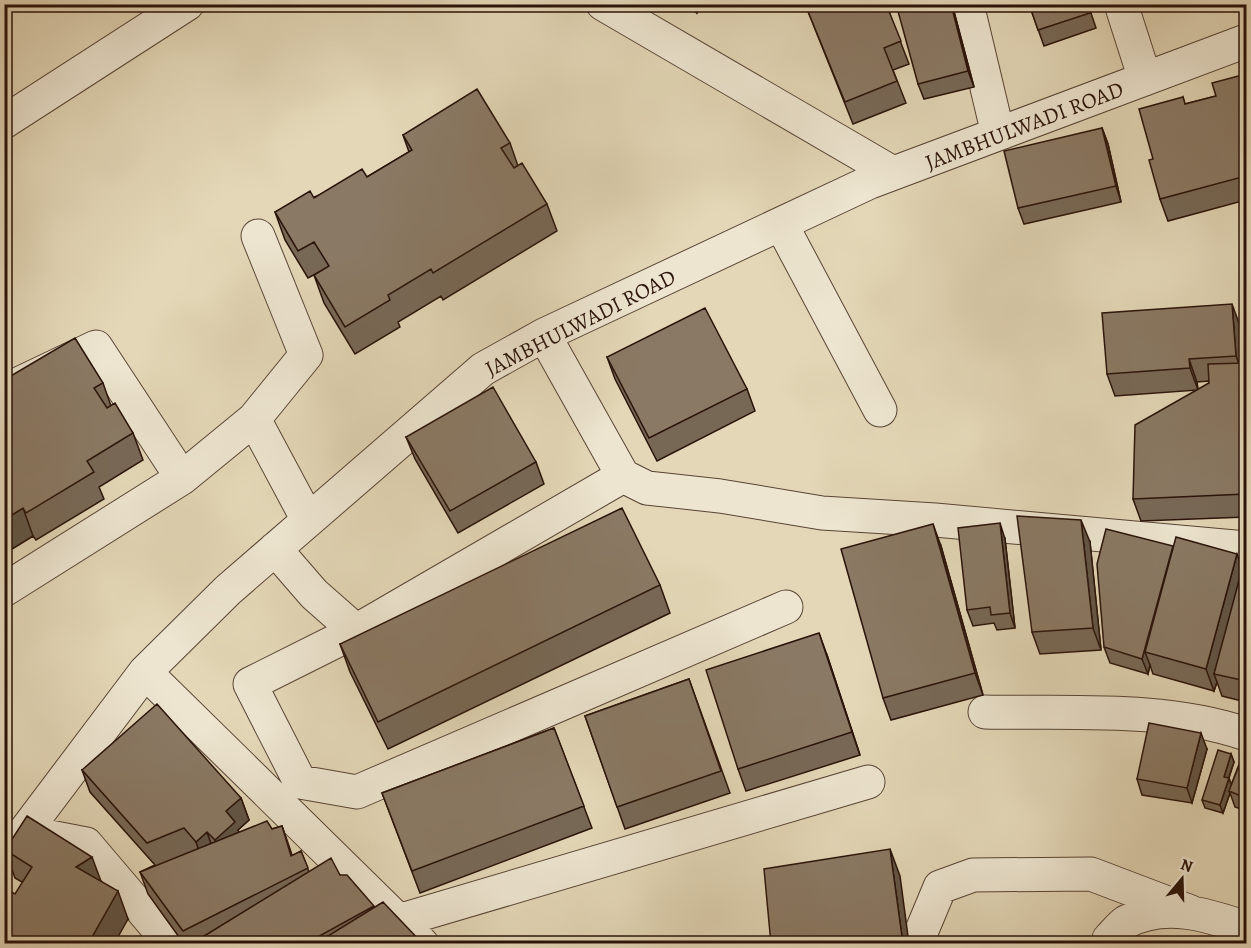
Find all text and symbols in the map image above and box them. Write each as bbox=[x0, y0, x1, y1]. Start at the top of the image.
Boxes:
street label: JAMBHULWADI ROAD bbox=[921, 74, 1128, 178]
street label: JAMBHULWADI ROAD bbox=[480, 262, 681, 384]
north arrow bbox=[1152, 849, 1212, 909]
text: N bbox=[1177, 853, 1196, 878]

